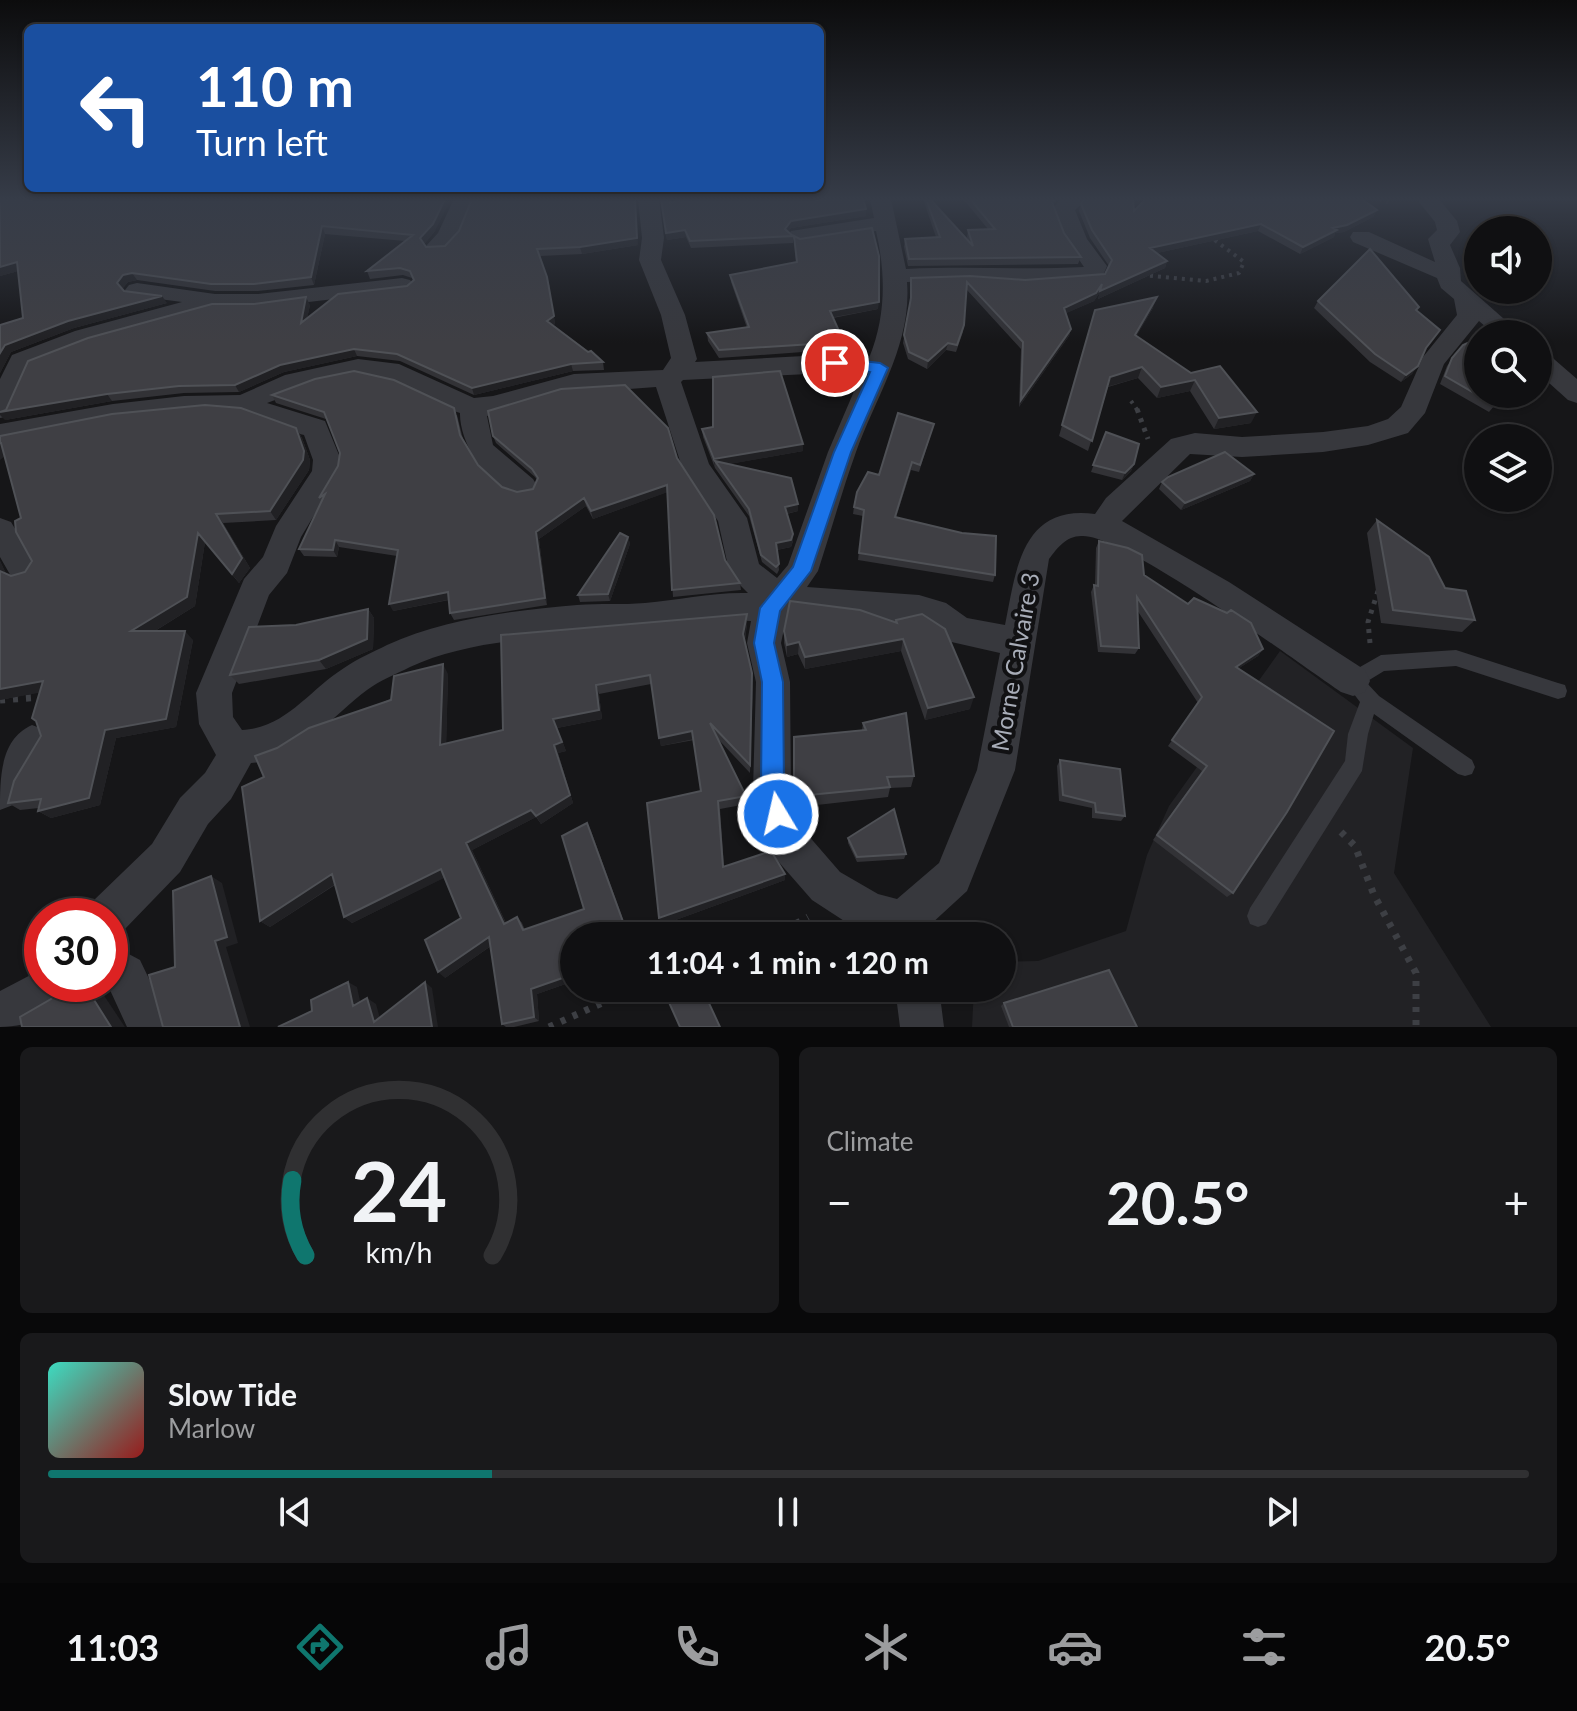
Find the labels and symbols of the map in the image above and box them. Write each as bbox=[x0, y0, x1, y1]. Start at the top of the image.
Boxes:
pin bbox=[801, 329, 869, 397]
street label: Morne Calvaire 3 bbox=[985, 570, 1045, 753]
position arrow bbox=[736, 772, 820, 856]
speed limit sign: 30 bbox=[24, 898, 128, 1002]

